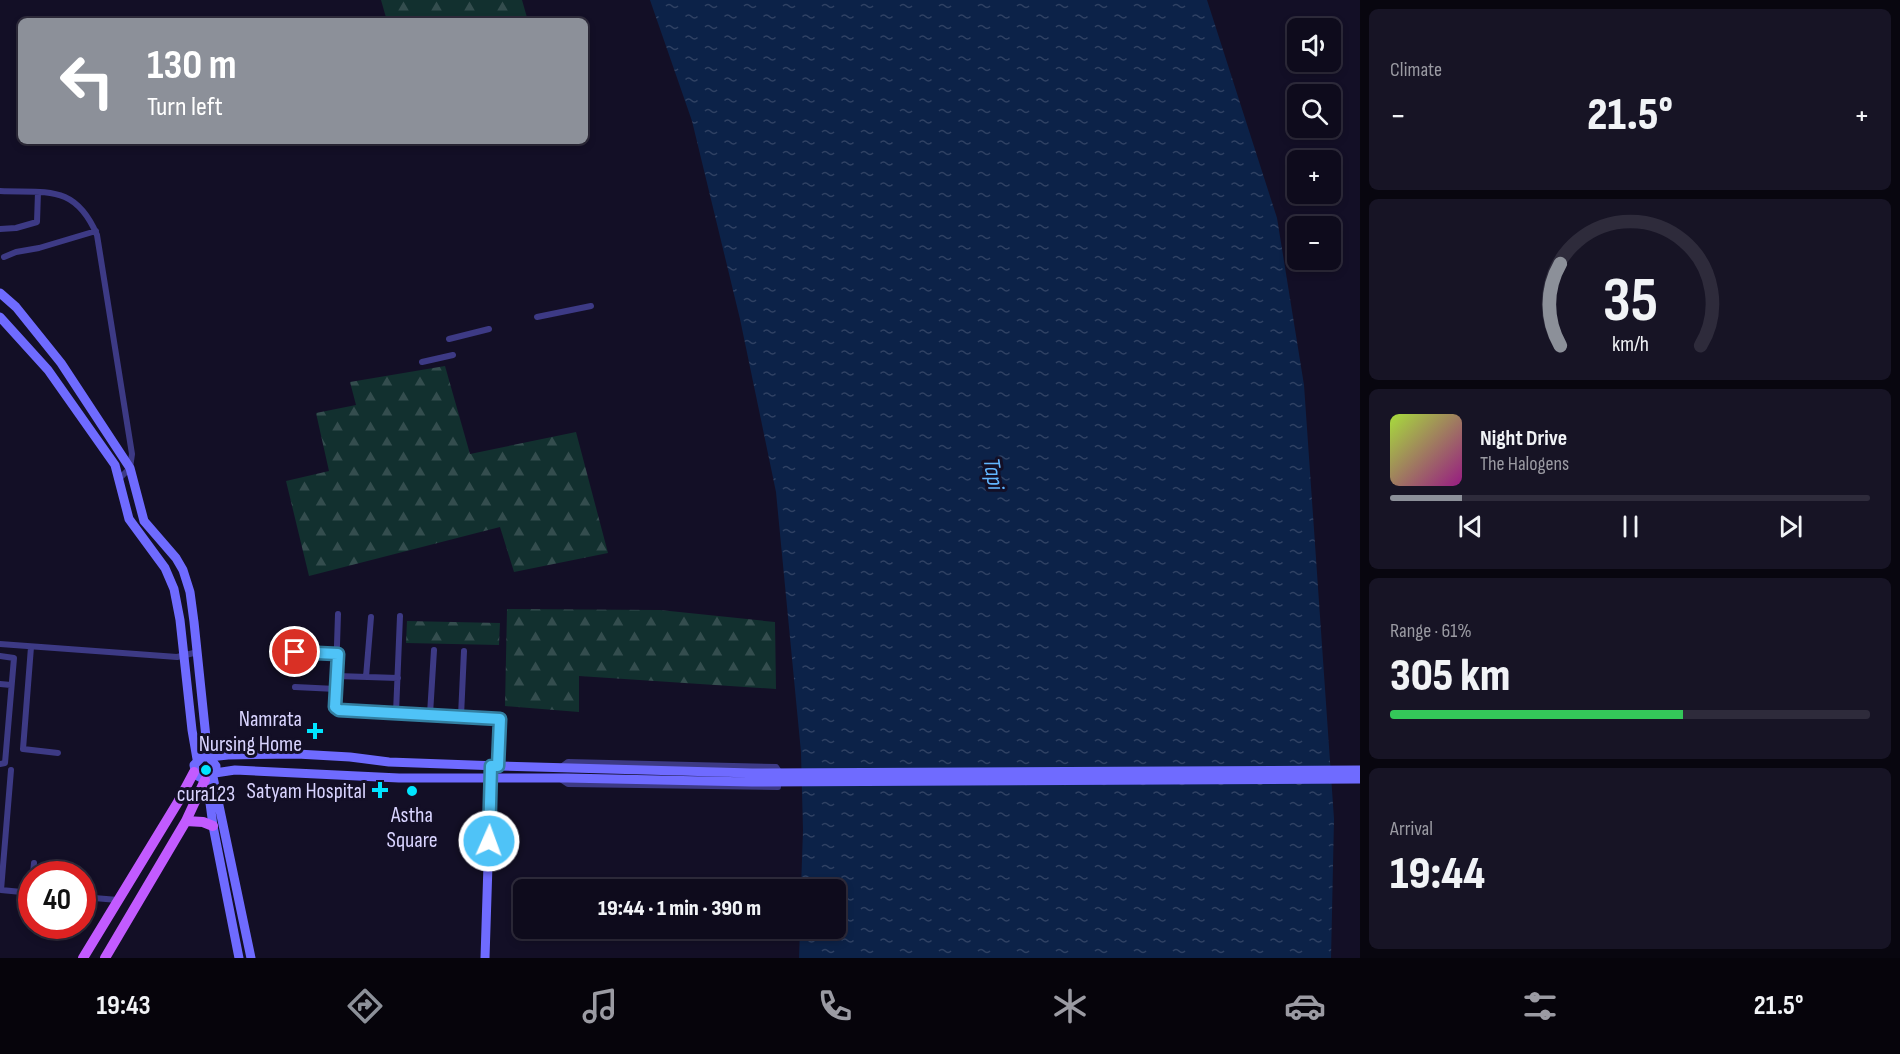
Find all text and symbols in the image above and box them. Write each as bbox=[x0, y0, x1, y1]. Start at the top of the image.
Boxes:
map controls bbox=[1287, 18, 1341, 270]
button: sound bbox=[1287, 18, 1341, 72]
text: 130 m bbox=[147, 40, 237, 91]
icon: left bbox=[48, 42, 126, 120]
text: Climate bbox=[1390, 58, 1442, 82]
button: search bbox=[1287, 84, 1341, 138]
text: 21.5° bbox=[1587, 88, 1673, 143]
text: Turn left bbox=[147, 91, 223, 123]
text: − bbox=[1390, 96, 1406, 136]
text: + bbox=[1854, 96, 1870, 136]
button: + bbox=[1287, 150, 1341, 204]
button: − bbox=[1287, 216, 1341, 270]
text: 35 bbox=[1602, 264, 1658, 339]
text: km/h bbox=[1611, 333, 1649, 358]
text: Night Drive bbox=[1480, 425, 1567, 452]
text: The Halogens bbox=[1480, 452, 1569, 476]
water label: Tapi bbox=[977, 456, 1010, 493]
icon: previous bbox=[1454, 510, 1487, 543]
icon: pause bbox=[1614, 510, 1647, 543]
icon: next bbox=[1774, 510, 1807, 543]
text: Range · 61% bbox=[1390, 619, 1472, 643]
pin bbox=[269, 626, 320, 677]
icon: arrive bbox=[278, 635, 311, 668]
text: 305 km bbox=[1390, 649, 1510, 704]
place label: Namrata Nursing Home bbox=[199, 706, 302, 758]
marker: Namrata Nursing Home bbox=[306, 722, 324, 740]
marker: cura123 bbox=[199, 763, 213, 777]
place label: Satyam Hospital bbox=[247, 778, 366, 805]
place label: cura123 bbox=[177, 781, 235, 808]
marker: Satyam Hospital bbox=[371, 781, 389, 799]
marker: Astha Square bbox=[405, 784, 419, 798]
place label: Astha Square bbox=[386, 802, 438, 854]
position arrow bbox=[457, 809, 521, 873]
text: Arrival bbox=[1390, 817, 1433, 841]
text: 19:44 bbox=[1390, 847, 1485, 902]
speed limit sign: 40 bbox=[18, 861, 96, 939]
text: 19:44 · 1 min · 390 m bbox=[598, 895, 761, 922]
icon: directions bbox=[344, 985, 386, 1027]
icon: music bbox=[579, 985, 621, 1027]
icon: phone bbox=[814, 985, 856, 1027]
icon: climate bbox=[1049, 985, 1091, 1027]
icon: car bbox=[1284, 985, 1326, 1027]
icon: filters bbox=[1519, 985, 1561, 1027]
text: 19:43 bbox=[97, 990, 151, 1022]
text: 21.5° bbox=[1754, 990, 1803, 1022]

